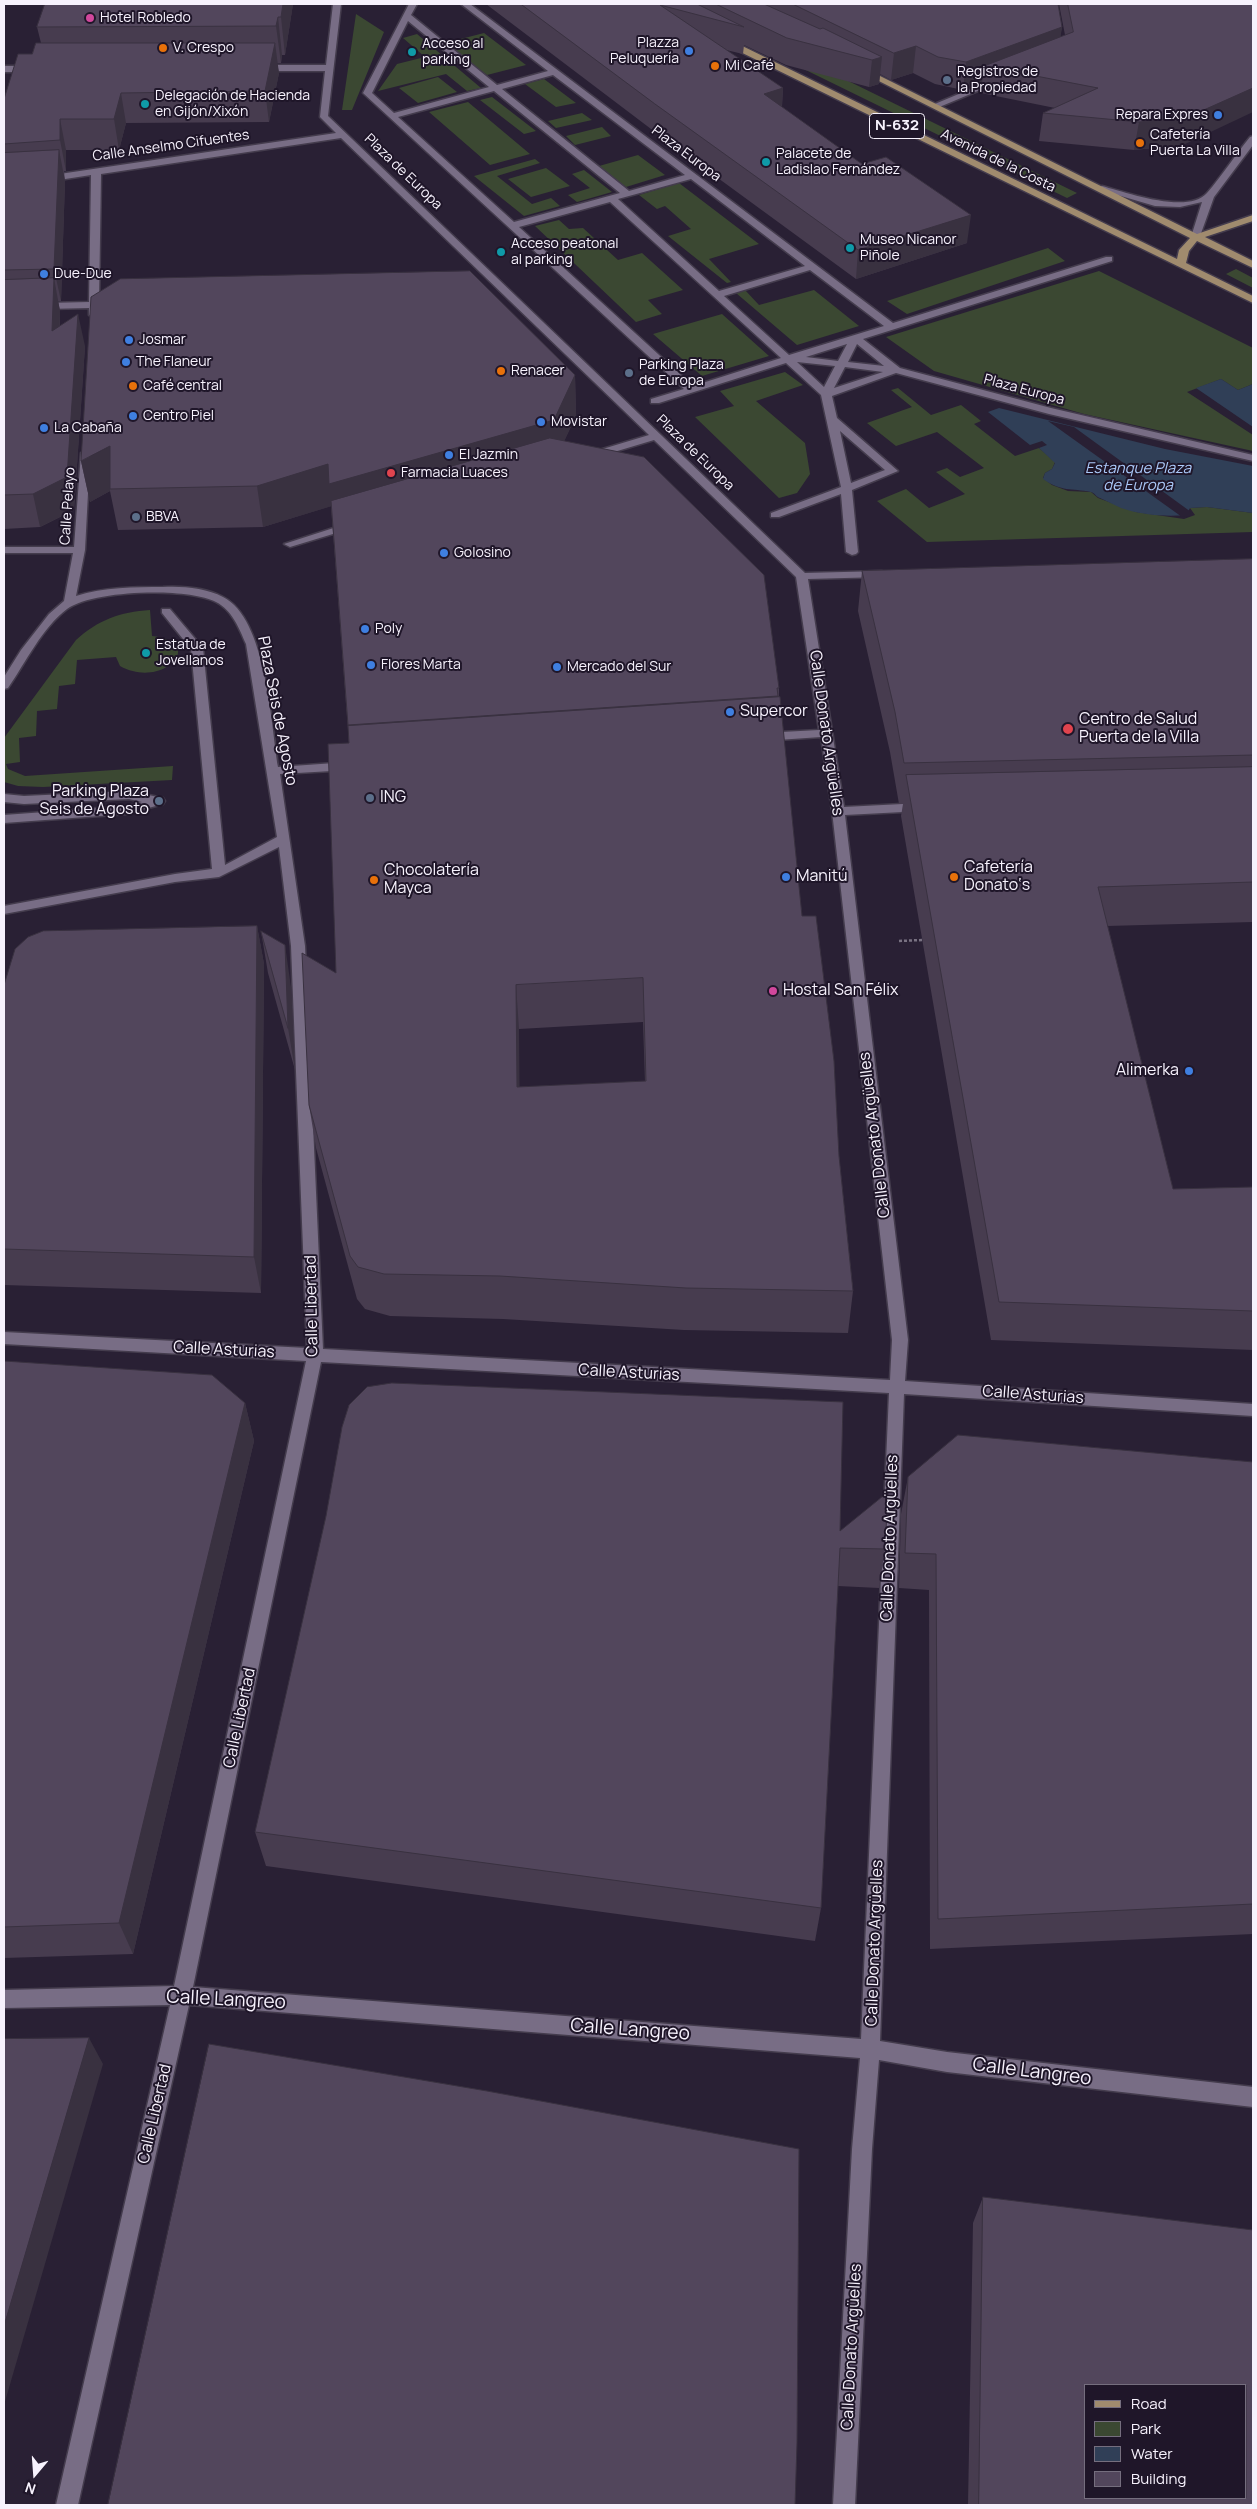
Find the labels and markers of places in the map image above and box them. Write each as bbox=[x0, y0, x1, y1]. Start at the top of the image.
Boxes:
place label: Hotel Robledo bbox=[100, 10, 191, 26]
marker: Hotel Robledo bbox=[84, 12, 96, 24]
place label: Plazza Peluquería bbox=[610, 35, 679, 68]
place label: Acceso al parking bbox=[422, 36, 484, 68]
place label: V. Crespo bbox=[173, 40, 234, 56]
marker: V. Crespo bbox=[157, 42, 169, 54]
marker: Plazza Peluquería bbox=[683, 45, 695, 57]
marker: Acceso al parking bbox=[406, 46, 418, 58]
place label: Mi Café bbox=[725, 58, 774, 74]
marker: Mi Café bbox=[709, 60, 721, 72]
place label: Registros de la Propiedad bbox=[957, 64, 1038, 96]
marker: Registros de la Propiedad bbox=[941, 74, 953, 86]
place label: Delegación de Hacienda en Gijón/Xixón bbox=[155, 88, 310, 120]
marker: Delegación de Hacienda en Gijón/Xixón bbox=[139, 98, 151, 110]
place label: Repara Expres bbox=[1116, 107, 1208, 123]
marker: Repara Expres bbox=[1212, 109, 1224, 121]
place label: Cafetería Puerta La Villa bbox=[1150, 127, 1240, 160]
marker: Cafetería Puerta La Villa bbox=[1134, 137, 1146, 149]
place label: Palacete de Ladislao Fernández bbox=[776, 146, 900, 178]
marker: Palacete de Ladislao Fernández bbox=[760, 156, 772, 168]
place label: Museo Nicanor Piñole bbox=[860, 232, 957, 264]
place label: Acceso peatonal al parking bbox=[511, 236, 619, 268]
marker: Museo Nicanor Piñole bbox=[844, 242, 856, 254]
marker: Acceso peatonal al parking bbox=[495, 246, 507, 258]
place label: Due-Due bbox=[54, 266, 112, 282]
marker: Due-Due bbox=[38, 268, 50, 280]
place label: Josmar bbox=[139, 332, 186, 348]
marker: Josmar bbox=[123, 334, 135, 346]
place label: The Flaneur bbox=[136, 354, 212, 370]
marker: The Flaneur bbox=[120, 356, 132, 368]
place label: Parking Plaza de Europa bbox=[639, 357, 724, 390]
place label: Renacer bbox=[511, 363, 565, 379]
marker: Renacer bbox=[495, 365, 507, 377]
marker: Parking Plaza de Europa bbox=[623, 367, 635, 379]
place label: Café central bbox=[143, 378, 222, 394]
marker: Café central bbox=[127, 380, 139, 392]
place label: Centro Piel bbox=[143, 408, 214, 424]
marker: Centro Piel bbox=[127, 410, 139, 422]
place label: Movistar bbox=[551, 414, 607, 430]
marker: Movistar bbox=[535, 416, 547, 428]
place label: La Cabaña bbox=[54, 420, 122, 436]
marker: La Cabaña bbox=[38, 422, 50, 434]
place label: El Jazmin bbox=[459, 447, 518, 463]
marker: El Jazmin bbox=[443, 449, 455, 461]
place label: Farmacia Luaces bbox=[401, 465, 508, 481]
marker: Farmacia Luaces bbox=[385, 467, 397, 479]
place label: BBVA bbox=[146, 509, 179, 525]
marker: BBVA bbox=[130, 511, 142, 523]
place label: Golosino bbox=[454, 545, 511, 561]
marker: Golosino bbox=[438, 547, 450, 559]
place label: Poly bbox=[375, 621, 402, 637]
marker: Poly bbox=[359, 623, 371, 635]
place label: Estatua de Jovellanos bbox=[156, 637, 226, 670]
marker: Estatua de Jovellanos bbox=[140, 647, 152, 659]
place label: Flores Marta bbox=[381, 657, 461, 673]
marker: Flores Marta bbox=[365, 659, 377, 671]
place label: Mercado del Sur bbox=[567, 659, 671, 675]
marker: Mercado del Sur bbox=[551, 661, 563, 673]
place label: Supercor bbox=[740, 702, 808, 722]
marker: Supercor bbox=[724, 706, 736, 718]
place label: Centro de Salud Puerta de la Villa bbox=[1079, 710, 1199, 748]
marker: Centro de Salud Puerta de la Villa bbox=[1061, 722, 1075, 736]
place label: Parking Plaza Seis de Agosto bbox=[39, 782, 149, 820]
place label: ING bbox=[380, 788, 406, 808]
marker: ING bbox=[364, 792, 376, 804]
marker: Parking Plaza Seis de Agosto bbox=[153, 795, 165, 807]
place label: Cafetería Donato‘s bbox=[964, 858, 1033, 896]
place label: Chocolatería Mayca bbox=[384, 861, 479, 899]
place label: Manitú bbox=[796, 867, 847, 887]
marker: Manitú bbox=[780, 871, 792, 883]
marker: Cafetería Donato‘s bbox=[948, 871, 960, 883]
marker: Chocolatería Mayca bbox=[368, 874, 380, 886]
place label: Hostal San Félix bbox=[783, 981, 898, 1001]
marker: Hostal San Félix bbox=[767, 985, 779, 997]
place label: Alimerka bbox=[1116, 1061, 1179, 1081]
marker: Alimerka bbox=[1183, 1065, 1195, 1077]

